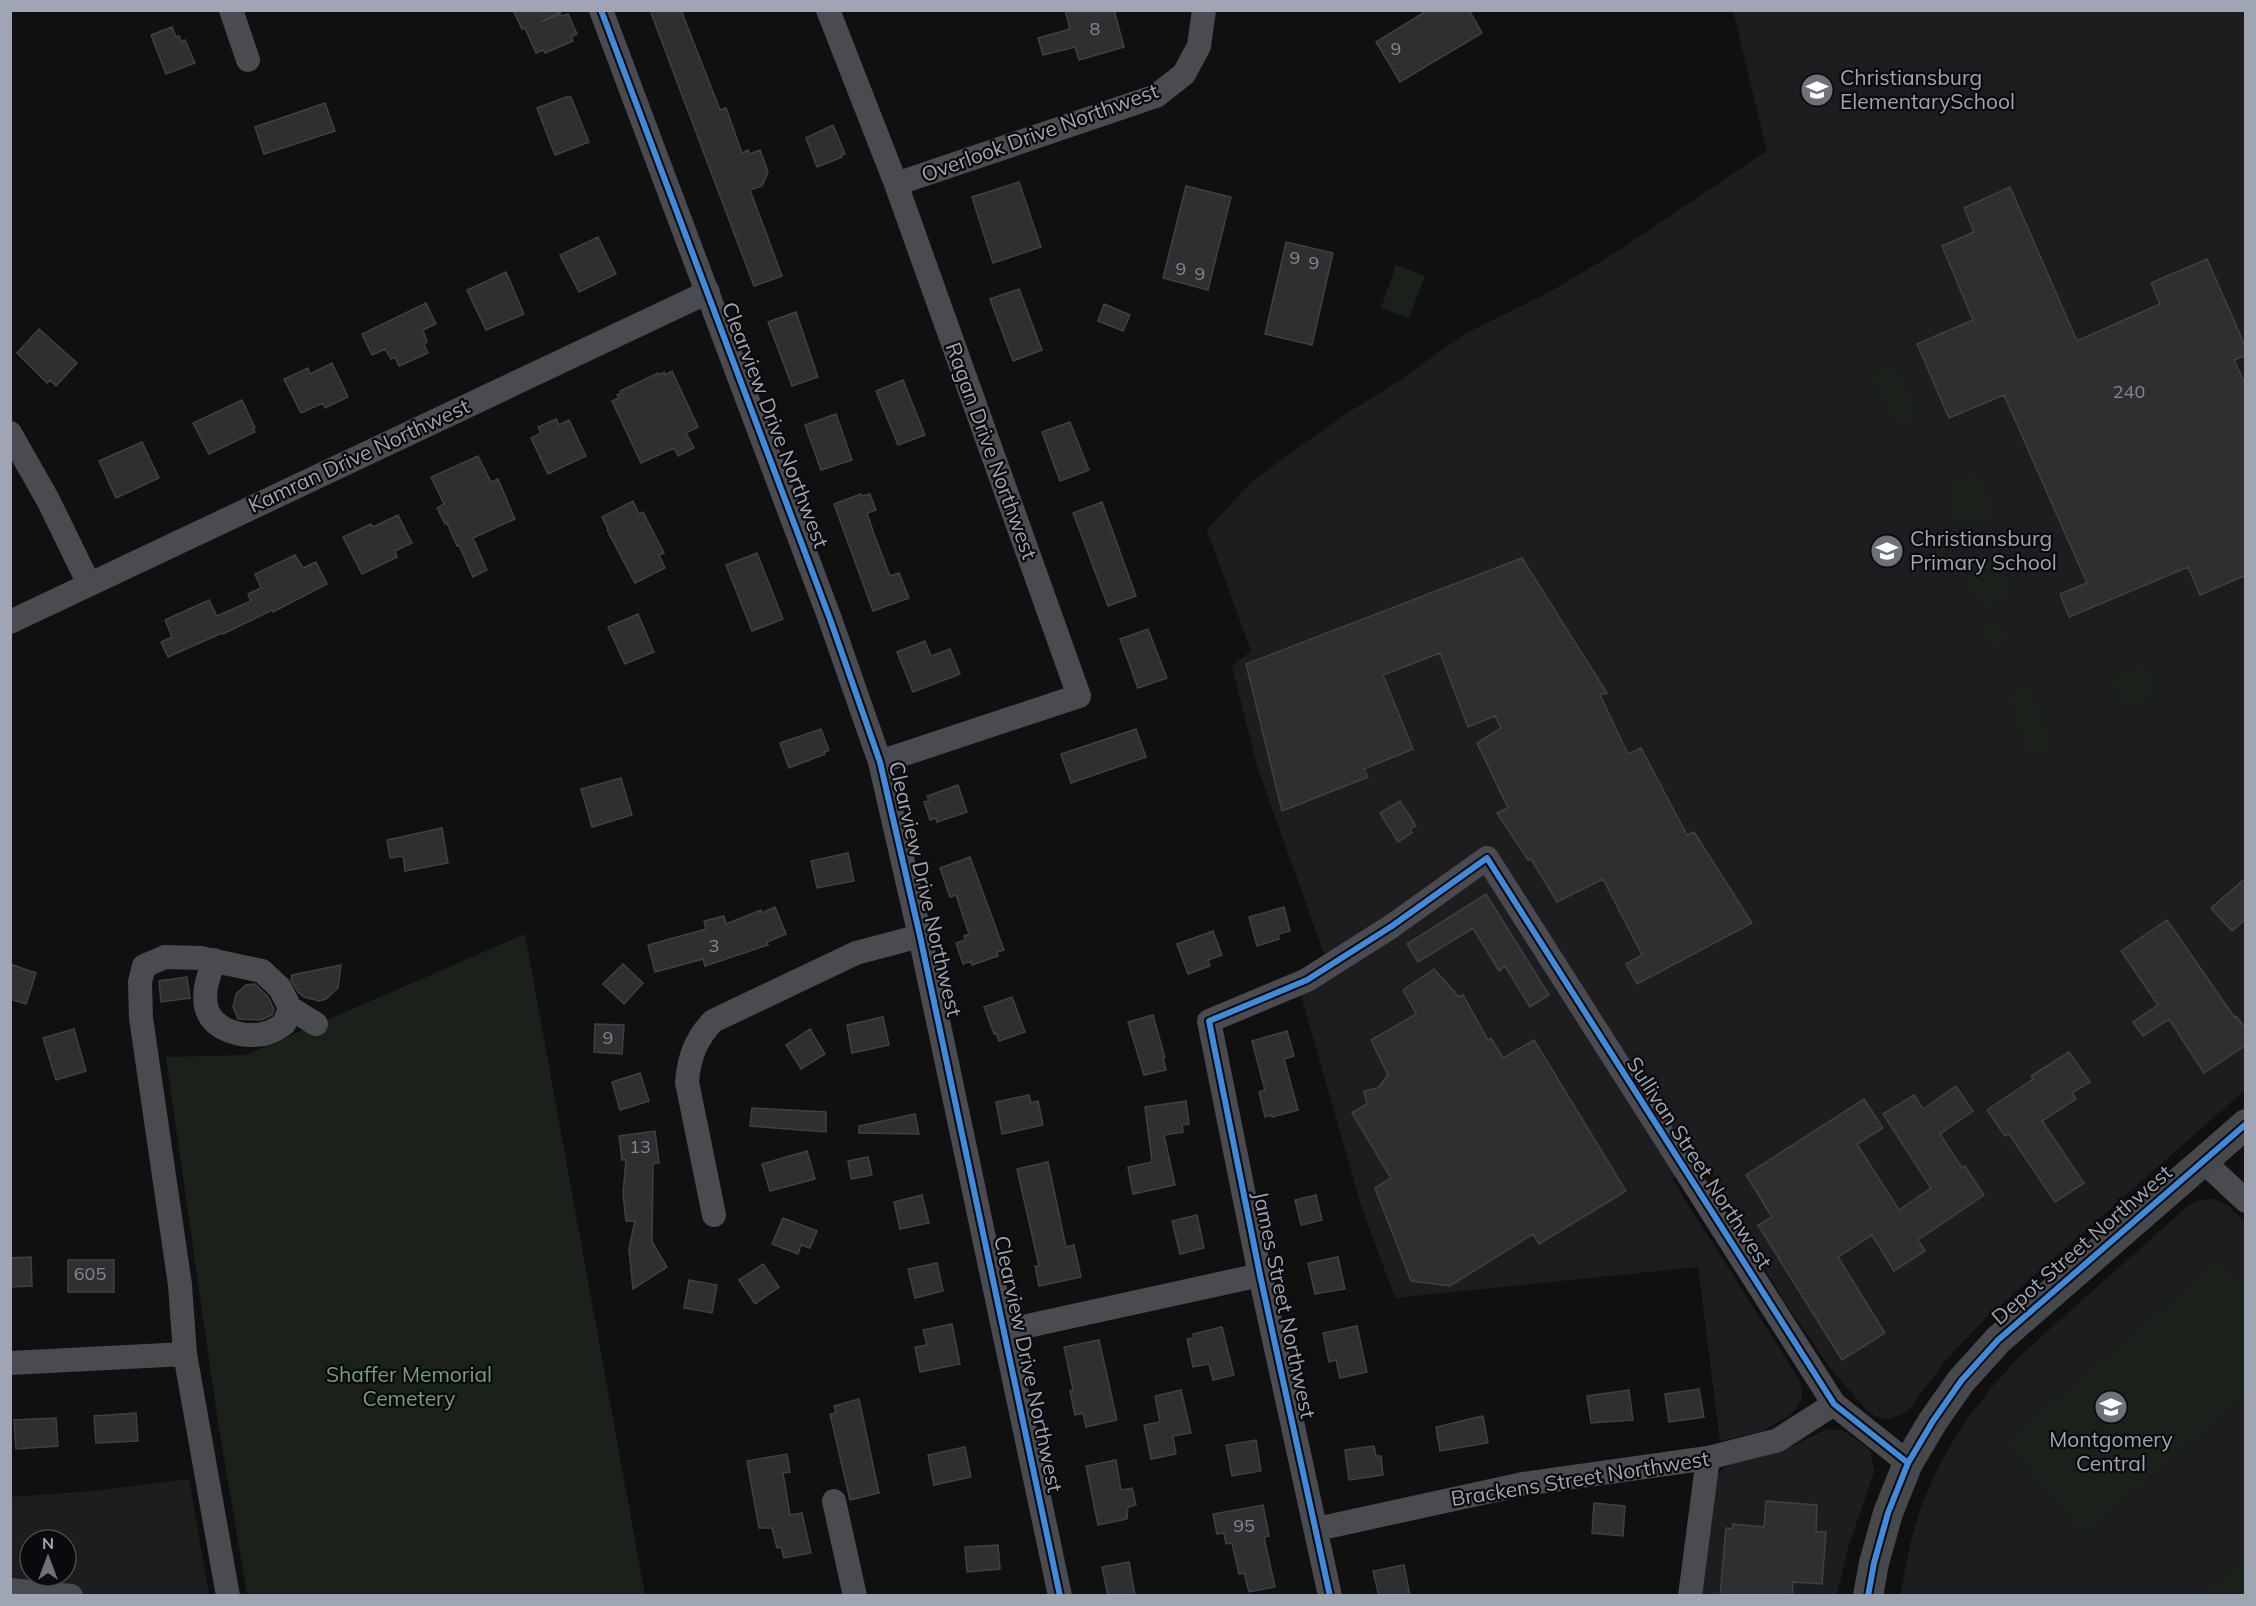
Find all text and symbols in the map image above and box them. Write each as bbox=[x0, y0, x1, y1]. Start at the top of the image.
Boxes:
house number: 8 bbox=[1090, 17, 1100, 40]
house number: 9 bbox=[1391, 37, 1401, 60]
place label: Christiansburg ElementarySchool bbox=[1840, 64, 2015, 114]
school or university icon: Christiansburg ElementarySchool bbox=[1799, 72, 1835, 108]
street label: Overlook Drive Northwest bbox=[918, 77, 1162, 187]
house number: 9 bbox=[1290, 246, 1300, 269]
house number: 9 bbox=[1309, 251, 1319, 274]
house number: 9 bbox=[1176, 257, 1186, 280]
house number: 9 bbox=[1195, 262, 1205, 285]
street label: Clearview Drive Northwest bbox=[717, 298, 835, 551]
street label: Ragan Drive Northwest bbox=[941, 339, 1043, 563]
house number: 240 bbox=[2113, 380, 2145, 403]
street label: Kamran Drive Northwest bbox=[244, 392, 473, 518]
place label: Christiansburg Primary School bbox=[1910, 525, 2057, 575]
school or university icon: Christiansburg Primary School bbox=[1869, 533, 1905, 569]
street label: Clearview Drive Northwest bbox=[884, 758, 968, 1019]
house number: 3 bbox=[709, 934, 719, 957]
house number: 9 bbox=[603, 1026, 613, 1049]
street label: Sullivan Street Northwest bbox=[1621, 1052, 1778, 1273]
house number: 13 bbox=[629, 1135, 651, 1158]
street label: Depot Street Northwest bbox=[1986, 1159, 2177, 1330]
street label: James Street Northwest bbox=[1248, 1189, 1322, 1421]
street label: Clearview Drive Northwest bbox=[989, 1233, 1069, 1494]
house number: 605 bbox=[74, 1262, 106, 1285]
park label: Shaffer Memorial Cemetery bbox=[326, 1361, 492, 1411]
school or university icon: Montgomery Central bbox=[2093, 1389, 2129, 1425]
place label: Montgomery Central bbox=[2049, 1426, 2173, 1476]
street label: Brackens Street Northwest bbox=[1449, 1445, 1711, 1511]
house number: 95 bbox=[1233, 1514, 1255, 1537]
north arrow bbox=[18, 1528, 78, 1588]
text: N bbox=[42, 1533, 54, 1553]

